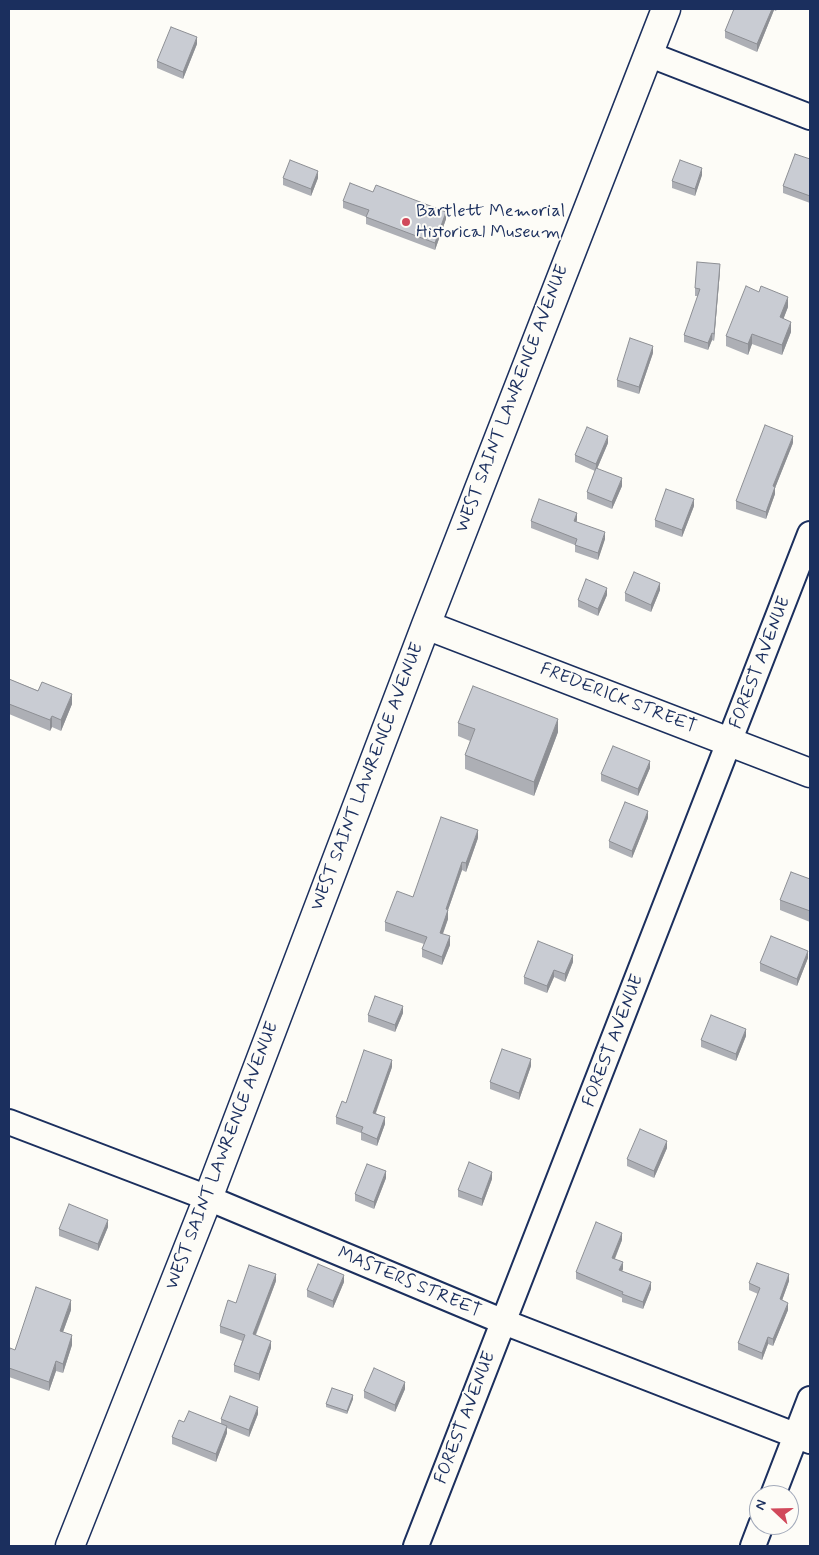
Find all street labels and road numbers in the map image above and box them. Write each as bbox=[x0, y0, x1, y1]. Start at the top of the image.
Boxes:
street label: WEST SAINT LAWRENCE AVENUE bbox=[452, 262, 574, 536]
street label: FOREST AVENUE bbox=[726, 594, 796, 732]
street label: WEST SAINT LAWRENCE AVENUE bbox=[307, 640, 429, 914]
street label: FREDERICK STREET bbox=[537, 659, 699, 739]
street label: FOREST AVENUE bbox=[579, 972, 649, 1110]
street label: WEST SAINT LAWRENCE AVENUE bbox=[162, 1019, 284, 1293]
street label: MASTERS STREET bbox=[334, 1243, 484, 1323]
street label: FOREST AVENUE bbox=[431, 1349, 501, 1487]

